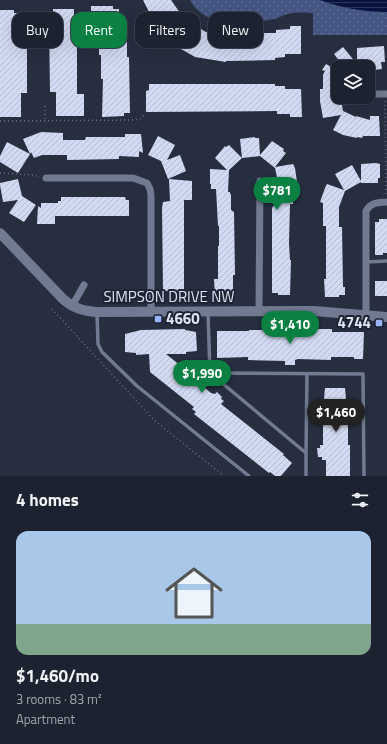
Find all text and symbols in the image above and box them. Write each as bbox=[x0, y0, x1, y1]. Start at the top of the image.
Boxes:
chip: Buy bbox=[12, 12, 63, 48]
chip: Rent bbox=[71, 12, 127, 48]
chip: Filters bbox=[135, 12, 200, 48]
chip: New bbox=[208, 12, 263, 48]
map controls bbox=[331, 60, 375, 104]
button: layers bbox=[331, 60, 375, 104]
pin: $781 bbox=[253, 177, 301, 211]
text: $781 bbox=[262, 180, 292, 200]
street label: SIMPSON DRIVE NW bbox=[103, 285, 235, 308]
place label: 4660 bbox=[166, 307, 200, 330]
pin: $1,410 bbox=[257, 311, 323, 345]
place label: 4744 bbox=[337, 311, 371, 334]
marker: 4660 bbox=[153, 314, 163, 324]
text: $1,410 bbox=[270, 314, 310, 334]
marker: 4744 bbox=[374, 318, 384, 328]
pin: $1,990 bbox=[169, 360, 235, 394]
text: $1,990 bbox=[182, 363, 222, 383]
pin: $1,460 bbox=[303, 399, 369, 433]
text: $1,460 bbox=[316, 402, 356, 422]
text: 4 homes bbox=[16, 487, 79, 513]
icon: filters bbox=[349, 489, 371, 511]
icon: home bbox=[158, 557, 230, 629]
text: $1,460/mo bbox=[16, 663, 99, 689]
text: 3 rooms · 83 m² bbox=[16, 689, 102, 709]
text: Apartment bbox=[16, 709, 75, 729]

